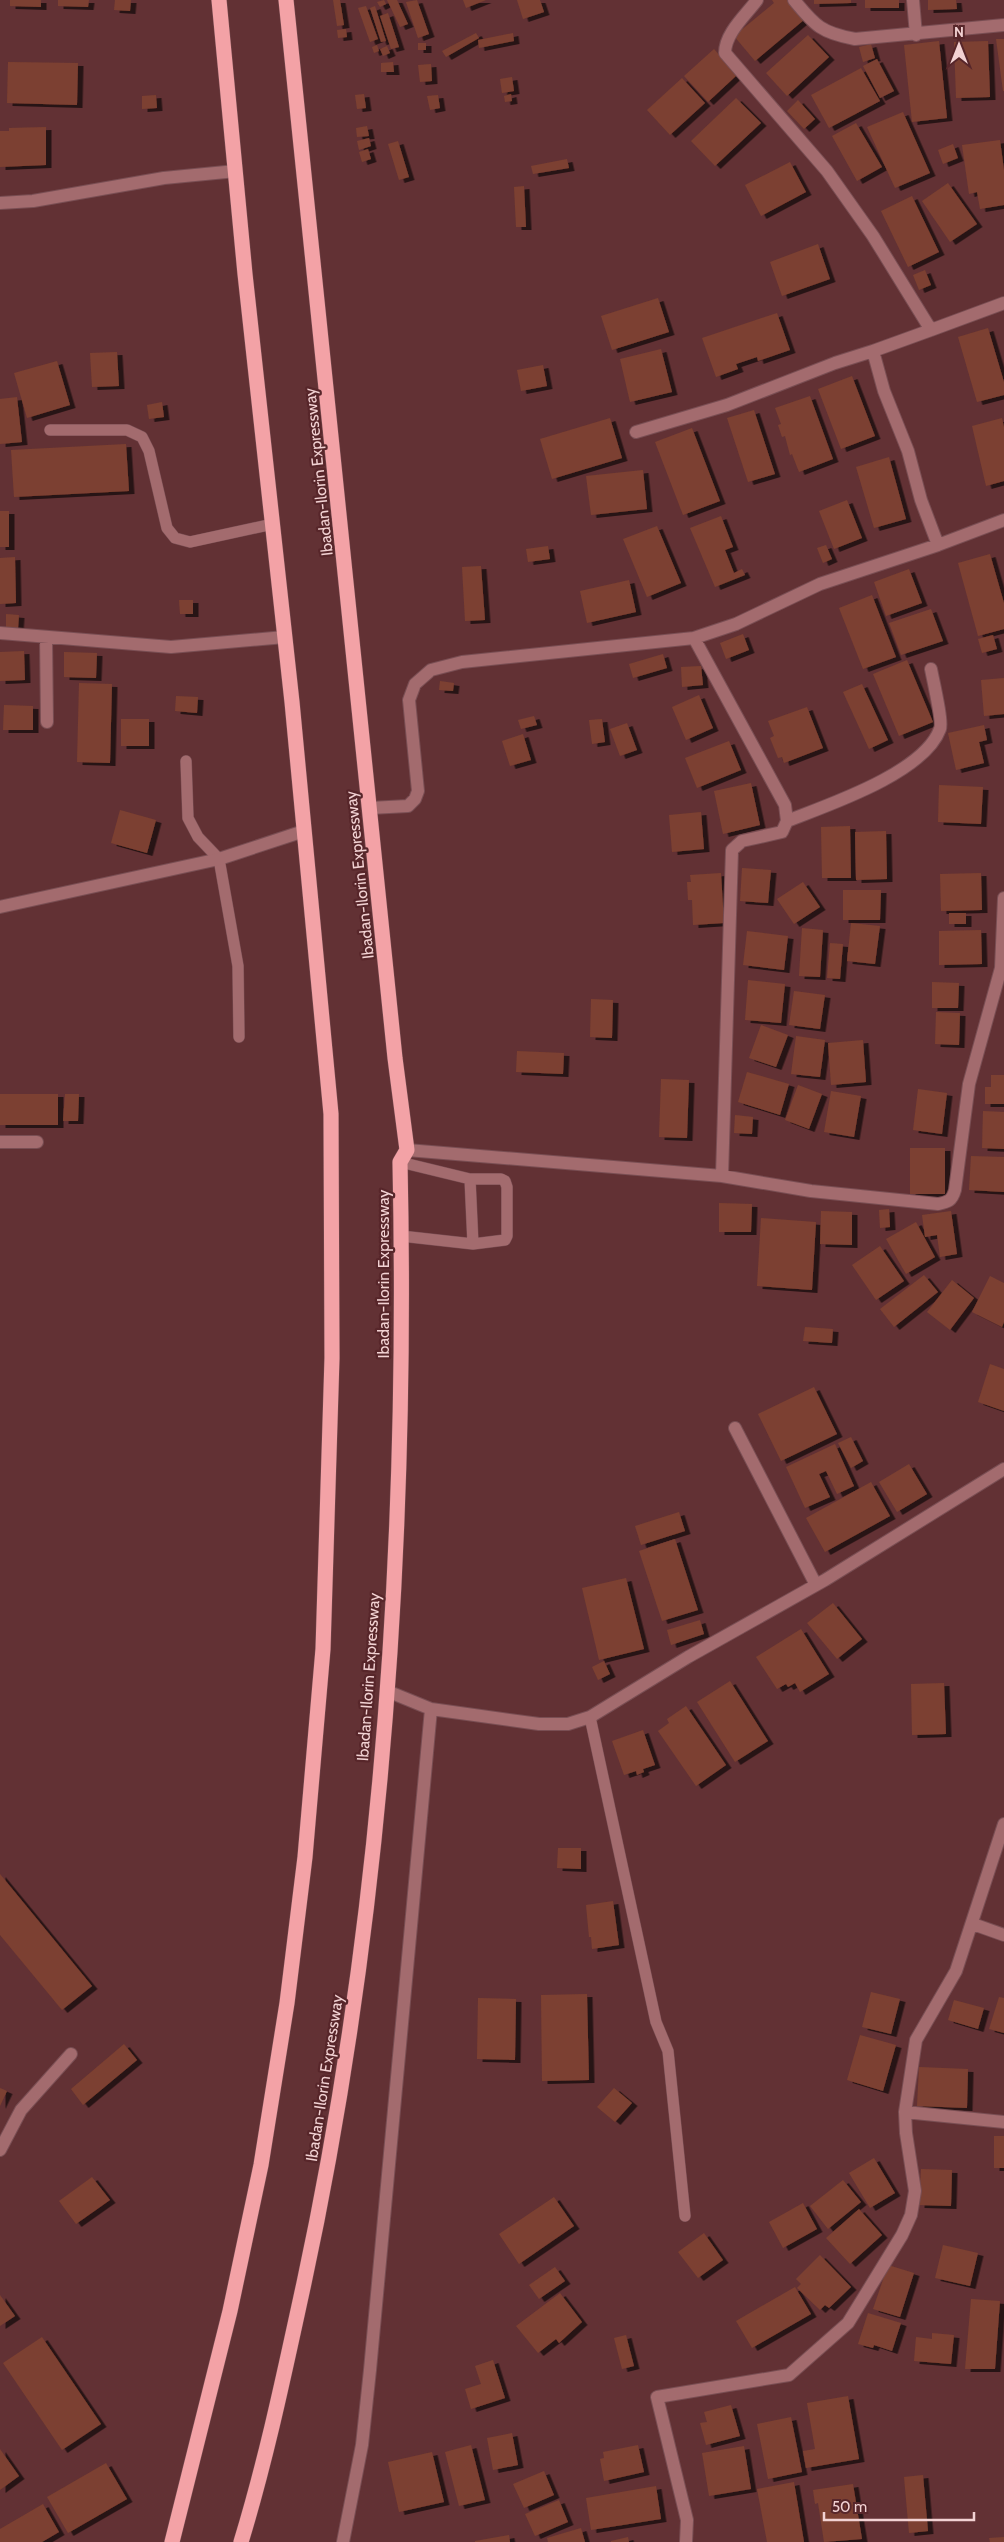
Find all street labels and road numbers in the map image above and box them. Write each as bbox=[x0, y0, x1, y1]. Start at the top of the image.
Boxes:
street label: Ibadan-Ilorin Expressway bbox=[300, 387, 337, 557]
street label: Ibadan-Ilorin Expressway bbox=[341, 790, 378, 960]
street label: Ibadan-Ilorin Expressway bbox=[374, 1190, 393, 1358]
street label: Ibadan-Ilorin Expressway bbox=[353, 1592, 384, 1762]
street label: Ibadan-Ilorin Expressway bbox=[302, 1993, 347, 2163]

